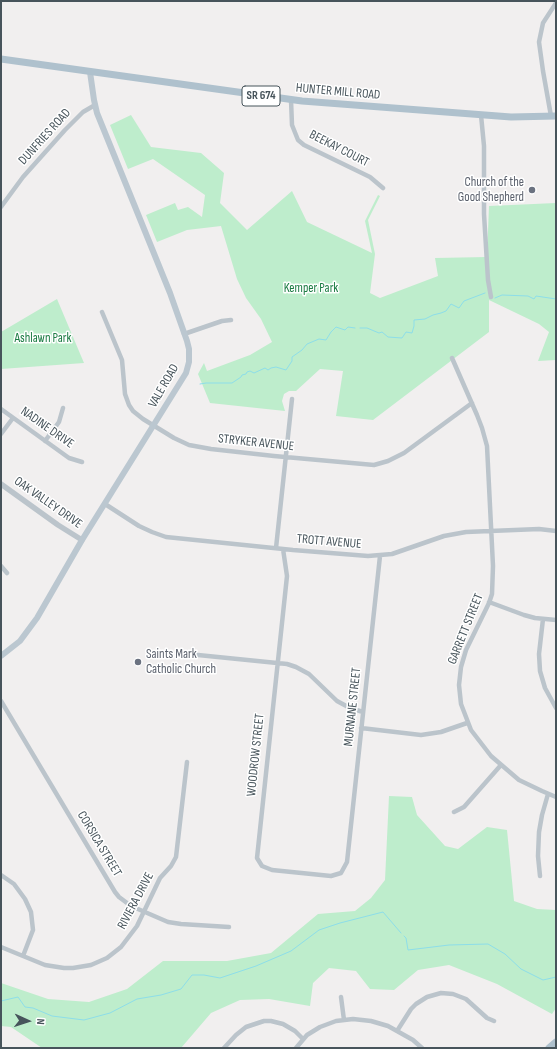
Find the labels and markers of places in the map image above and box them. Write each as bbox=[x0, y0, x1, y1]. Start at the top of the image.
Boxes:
place label: Church of the Good Shepherd bbox=[458, 175, 524, 206]
marker: Church of the Good Shepherd bbox=[527, 185, 537, 195]
place label: Saints Mark Catholic Church bbox=[146, 647, 216, 678]
marker: Saints Mark Catholic Church bbox=[133, 657, 143, 667]

